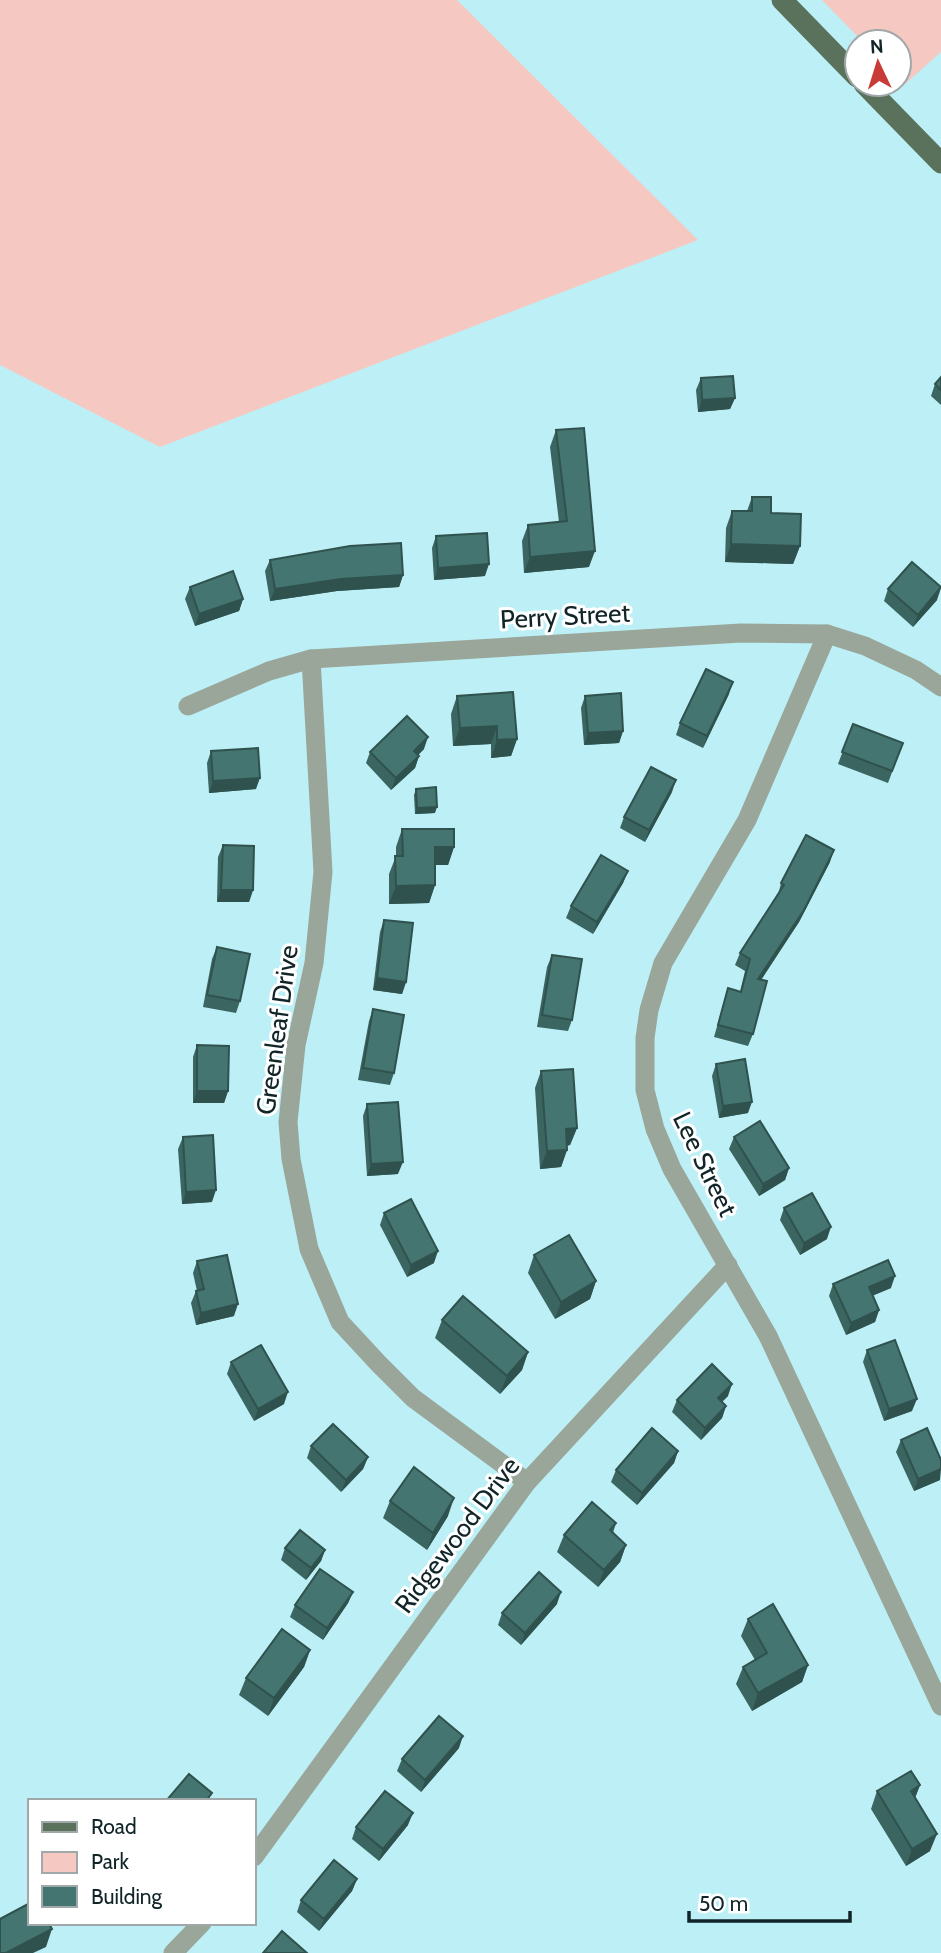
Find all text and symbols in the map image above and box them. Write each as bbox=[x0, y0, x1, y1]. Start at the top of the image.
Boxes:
north arrow bbox=[843, 28, 913, 98]
text: N bbox=[869, 35, 884, 58]
street label: Perry Street bbox=[499, 597, 631, 635]
street label: Greenleaf Drive bbox=[249, 943, 305, 1117]
street label: Lee Street bbox=[666, 1107, 744, 1222]
street label: Ridgewood Drive bbox=[388, 1450, 526, 1620]
legend bbox=[28, 1799, 256, 1925]
text: Road bbox=[91, 1814, 137, 1839]
text: Park bbox=[91, 1849, 129, 1874]
scale bar bbox=[689, 1880, 850, 1924]
text: Building bbox=[91, 1884, 163, 1909]
text: 50 m bbox=[699, 1891, 748, 1916]

